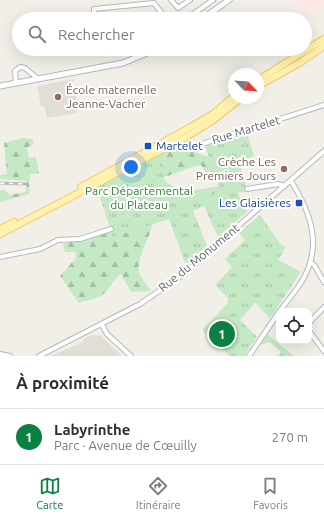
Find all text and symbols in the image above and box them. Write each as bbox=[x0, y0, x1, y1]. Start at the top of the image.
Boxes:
search box bbox=[12, 12, 312, 56]
icon: search bbox=[26, 23, 48, 45]
text: Rechercher bbox=[58, 26, 135, 43]
north arrow bbox=[228, 68, 264, 104]
place label: École maternelle Jeanne-Vacher bbox=[66, 83, 157, 110]
marker: École maternelle Jeanne-Vacher bbox=[53, 92, 63, 102]
street label: Rue Martelet bbox=[210, 113, 282, 146]
place label: Martelet bbox=[156, 139, 203, 152]
marker: Martelet bbox=[143, 141, 153, 151]
place label: Crèche Les Premiers Jours bbox=[196, 155, 276, 182]
your location bbox=[121, 157, 141, 177]
marker: Crèche Les Premiers Jours bbox=[279, 164, 289, 174]
park label: Parc Départemental du Plateau bbox=[85, 184, 193, 211]
place label: Les Glaisières bbox=[219, 196, 291, 209]
marker: Les Glaisières bbox=[294, 198, 304, 208]
street label: Rue du Monument bbox=[156, 221, 242, 294]
map controls bbox=[276, 308, 312, 344]
button: locate bbox=[276, 308, 312, 344]
pin: 1 bbox=[209, 319, 235, 349]
text: À proximité bbox=[16, 373, 109, 392]
text: Labyrinthe bbox=[54, 421, 130, 438]
text: 1 bbox=[25, 430, 33, 444]
text: 270 m bbox=[272, 430, 308, 444]
text: Parc · Avenue de Cœuilly bbox=[54, 438, 197, 452]
tab: Carte bbox=[36, 475, 63, 511]
tab: Itinéraire bbox=[136, 475, 181, 511]
tab: Favoris bbox=[253, 475, 288, 511]

